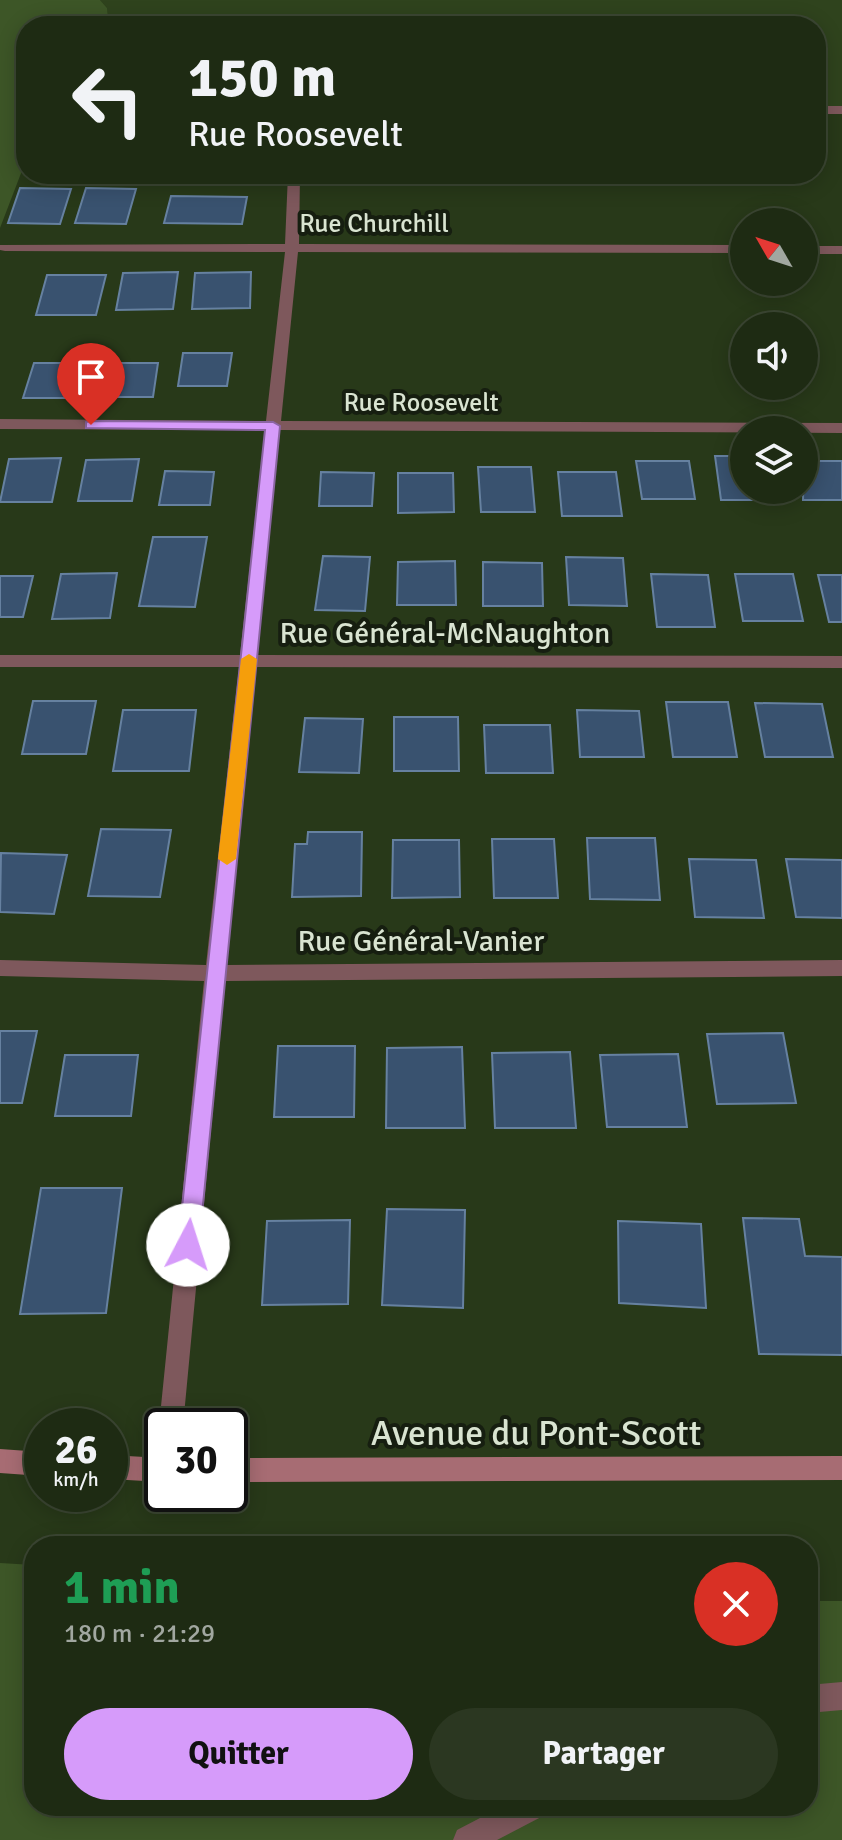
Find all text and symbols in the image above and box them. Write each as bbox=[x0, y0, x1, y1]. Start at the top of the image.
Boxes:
text: 150 m bbox=[188, 43, 336, 112]
icon: left bbox=[56, 48, 160, 152]
text: Rue Roosevelt bbox=[188, 112, 403, 157]
street label: Rue Churchill bbox=[299, 208, 449, 240]
north arrow bbox=[730, 208, 818, 296]
map controls bbox=[730, 208, 818, 504]
button: sound bbox=[730, 312, 818, 400]
pin bbox=[57, 343, 125, 425]
icon: arrive bbox=[69, 355, 113, 399]
street label: Rue Roosevelt bbox=[343, 387, 499, 419]
button: layers bbox=[730, 416, 818, 504]
street label: Rue Général-McNaughton bbox=[280, 615, 610, 652]
street label: Rue Général-Vanier bbox=[298, 923, 544, 960]
position arrow bbox=[146, 1203, 230, 1287]
speed limit sign: 30 bbox=[144, 1408, 248, 1512]
street label: Avenue du Pont-Scott bbox=[371, 1411, 701, 1456]
text: 26 bbox=[54, 1425, 98, 1475]
text: km/h bbox=[53, 1467, 99, 1492]
text: 1 min bbox=[64, 1558, 180, 1617]
button: close bbox=[694, 1562, 778, 1646]
text: 180 m · 21:29 bbox=[64, 1618, 215, 1650]
button: Quitter bbox=[64, 1708, 413, 1800]
button: Partager bbox=[429, 1708, 778, 1800]

